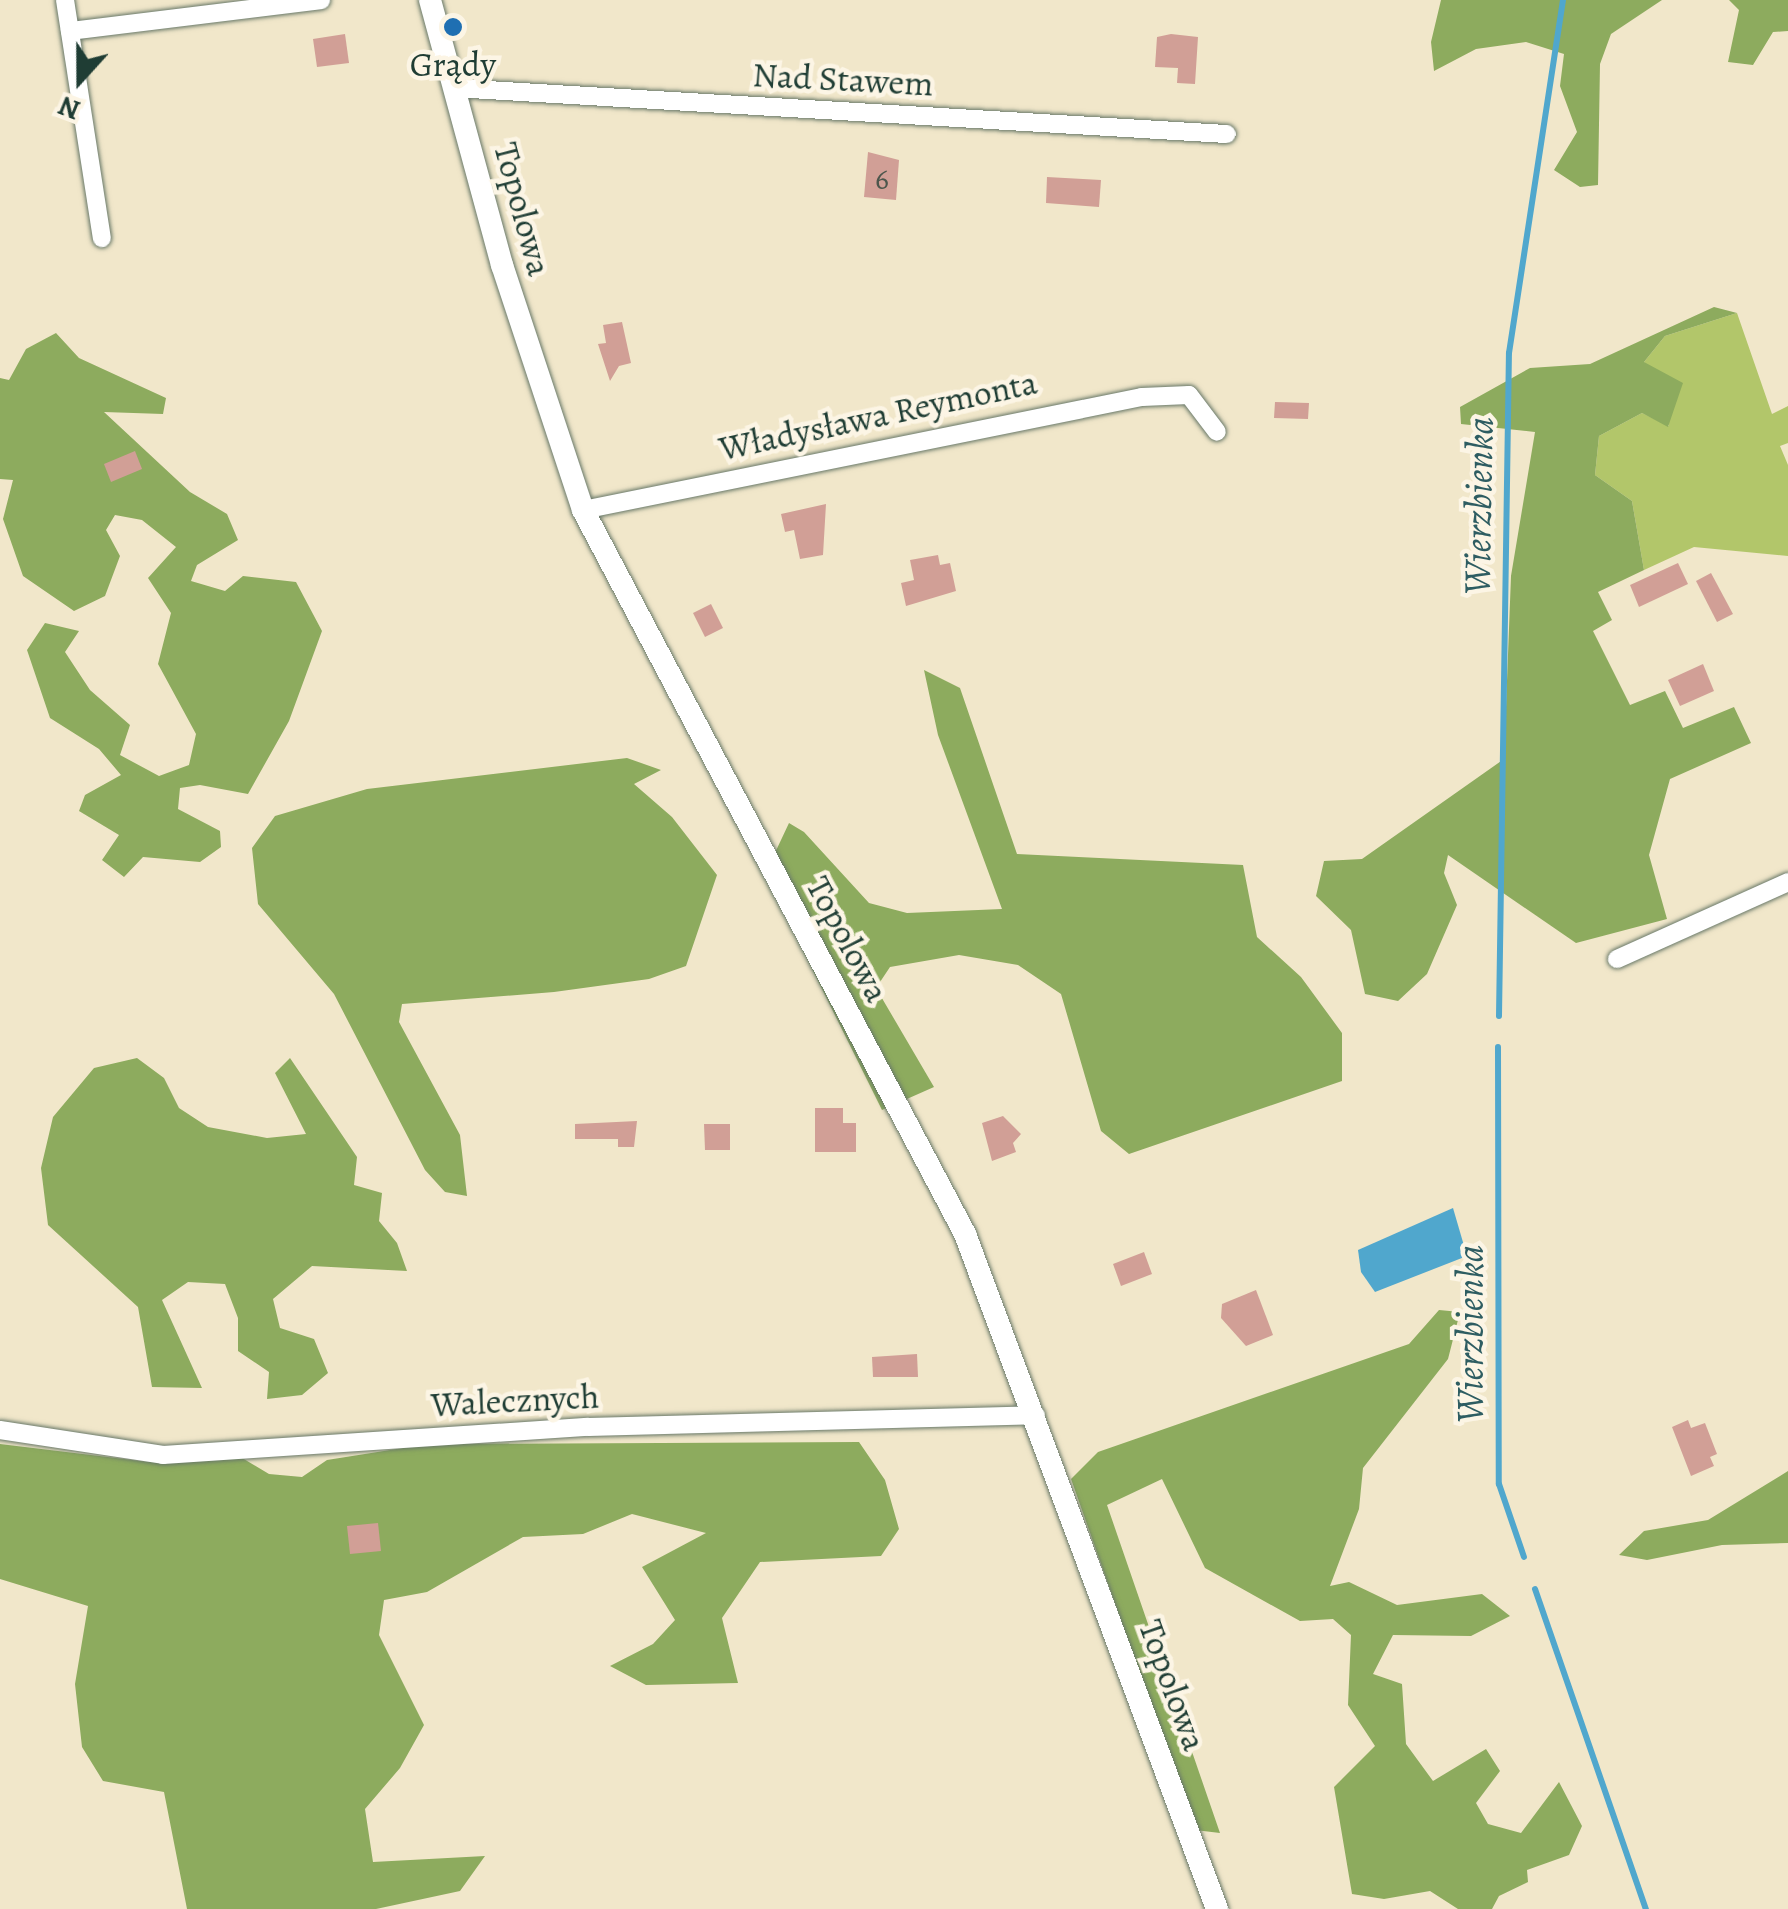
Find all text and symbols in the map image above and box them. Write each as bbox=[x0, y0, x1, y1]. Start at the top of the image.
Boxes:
marker: Grądy bbox=[442, 16, 464, 38]
north arrow bbox=[30, 30, 130, 130]
place label: Grądy bbox=[410, 43, 496, 85]
street label: Nad Stawem bbox=[751, 53, 935, 105]
text: N bbox=[53, 87, 86, 129]
street label: Topolowa bbox=[485, 138, 561, 280]
house number: 6 bbox=[875, 161, 889, 197]
street label: Władysława Reymonta bbox=[715, 361, 1041, 469]
water label: Wierzbienka bbox=[1455, 417, 1503, 595]
street label: Topolowa bbox=[797, 869, 899, 1009]
water label: Wierzbienka bbox=[1448, 1245, 1494, 1423]
street label: Walecznych bbox=[430, 1375, 600, 1425]
street label: Topolowa bbox=[1130, 1614, 1216, 1756]

